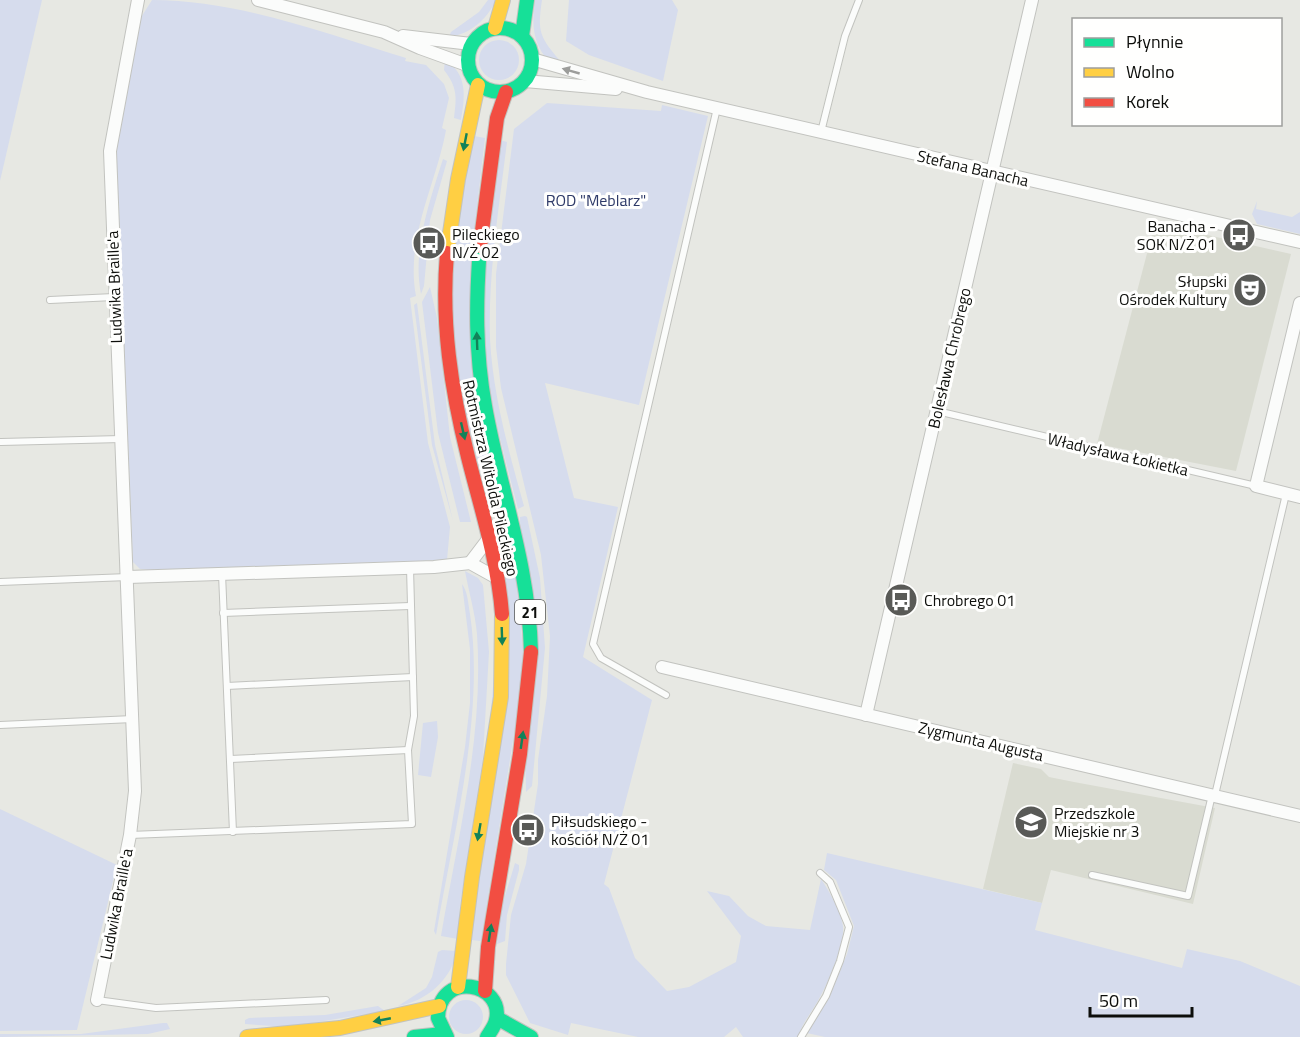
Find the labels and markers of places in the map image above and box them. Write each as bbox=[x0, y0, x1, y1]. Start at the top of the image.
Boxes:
place label: Banacha - SOK N/Ż 01 bbox=[1137, 214, 1216, 256]
bus stop icon: Banacha - SOK N/Ż 01 bbox=[1221, 217, 1257, 253]
place label: Pileckiego N/Ż 02 bbox=[452, 222, 520, 264]
bus stop icon: Pileckiego N/Ż 02 bbox=[411, 225, 447, 261]
place label: Słupski Ośrodek Kultury bbox=[1119, 269, 1227, 311]
theatre icon: Słupski Ośrodek Kultury bbox=[1232, 272, 1268, 308]
bus stop icon: Chrobrego 01 bbox=[883, 582, 919, 618]
place label: Chrobrego 01 bbox=[924, 588, 1015, 612]
place label: Przedszkole Miejskie nr 3 bbox=[1054, 801, 1139, 843]
school or university icon: Przedszkole Miejskie nr 3 bbox=[1013, 804, 1049, 840]
place label: Piłsudskiego - kościół N/Ż 01 bbox=[551, 809, 649, 851]
bus stop icon: Piłsudskiego - kościół N/Ż 01 bbox=[510, 812, 546, 848]

